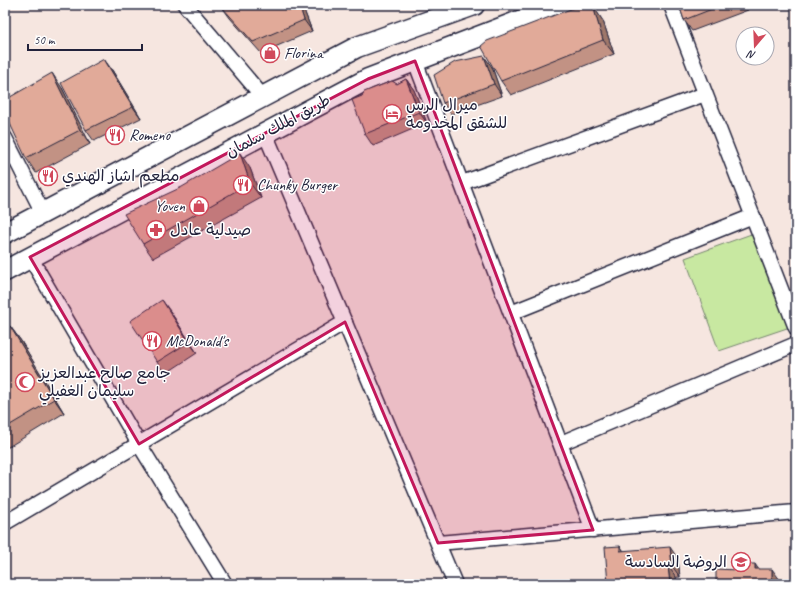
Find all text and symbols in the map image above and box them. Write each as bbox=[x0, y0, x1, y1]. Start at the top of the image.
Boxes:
scale bar bbox=[28, 26, 142, 52]
north arrow bbox=[735, 26, 775, 66]
text: 50 m bbox=[34, 32, 56, 48]
shop icon: Florina bbox=[259, 42, 281, 64]
place label: Florina bbox=[284, 43, 324, 63]
text: N bbox=[744, 47, 757, 63]
street label: طريق الملك سلمان bbox=[222, 90, 334, 162]
place label: ميرال الرس للشقق المخدومة bbox=[406, 95, 507, 133]
hotel icon: ميرال الرس للشقق المخدومة bbox=[381, 103, 403, 125]
restaurant icon: Romeno bbox=[104, 124, 126, 146]
place label: Romeno bbox=[129, 125, 171, 145]
restaurant icon: مطعم اشاز الهندي bbox=[37, 165, 59, 187]
place label: مطعم اشاز الهندي bbox=[62, 166, 180, 188]
restaurant icon: Chunky Burger bbox=[232, 174, 254, 196]
place label: Chunky Burger bbox=[257, 175, 339, 195]
shop icon: Yoven bbox=[188, 195, 210, 217]
place label: Yoven bbox=[154, 196, 186, 216]
pharmacy icon: صيدلية عادل bbox=[145, 219, 167, 241]
place label: صيدلية عادل bbox=[170, 220, 251, 240]
restaurant icon: McDonald's bbox=[141, 330, 163, 352]
place label: McDonald's bbox=[166, 331, 230, 351]
place label: جامع صالح عبدالعزيز سليمان الغفيلي bbox=[37, 363, 171, 405]
mosque icon: جامع صالح عبدالعزيز سليمان الغفيلي bbox=[14, 371, 36, 393]
school or university icon: الروضة السادسة bbox=[730, 551, 752, 573]
place label: الروضة السادسة bbox=[625, 552, 727, 572]

